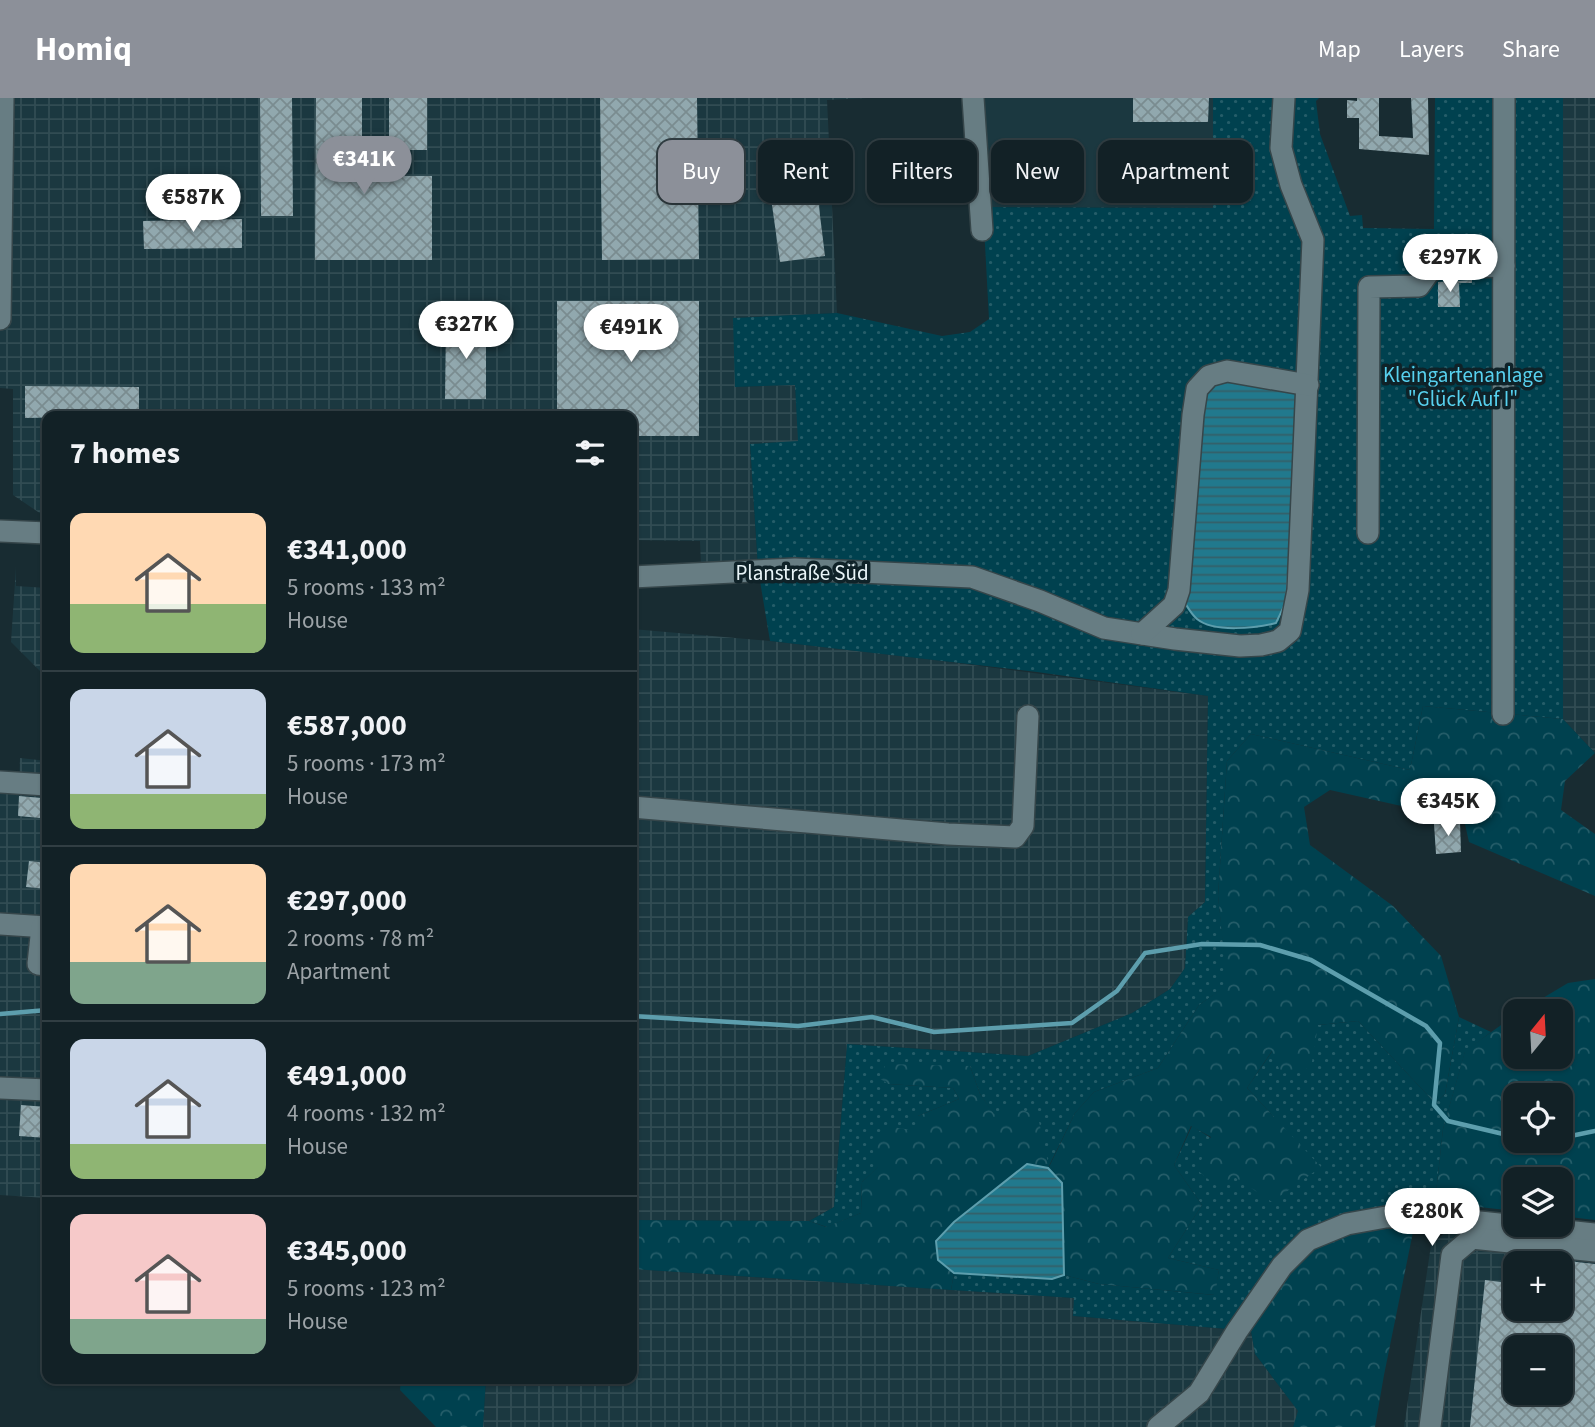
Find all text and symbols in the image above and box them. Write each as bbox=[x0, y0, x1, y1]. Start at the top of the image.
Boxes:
text: Homiq bbox=[35, 26, 132, 73]
text: Map bbox=[1318, 32, 1361, 67]
text: Layers bbox=[1399, 32, 1464, 67]
text: Share bbox=[1502, 32, 1560, 67]
pin: €341K bbox=[315, 136, 413, 196]
chip: Buy bbox=[658, 140, 744, 203]
chip: Rent bbox=[758, 140, 853, 203]
chip: Filters bbox=[867, 140, 977, 203]
chip: New bbox=[991, 140, 1084, 203]
chip: Apartment bbox=[1098, 140, 1253, 203]
text: €341K bbox=[333, 142, 395, 175]
pin: €587K bbox=[144, 174, 242, 234]
text: €587K bbox=[162, 180, 224, 213]
pin: €297K bbox=[1401, 234, 1499, 294]
text: €297K bbox=[1419, 240, 1481, 273]
pin: €327K bbox=[417, 302, 515, 361]
pin: €491K bbox=[582, 304, 680, 364]
text: €327K bbox=[435, 307, 497, 340]
text: €491K bbox=[600, 310, 662, 343]
park label: Kleingartenanlage "Glück Auf I" bbox=[1383, 360, 1543, 414]
text: 7 homes bbox=[70, 432, 180, 475]
icon: filters bbox=[571, 434, 609, 472]
text: €341,000 bbox=[287, 528, 407, 571]
icon: home bbox=[126, 541, 210, 625]
street label: Planstraße Süd bbox=[735, 558, 869, 588]
text: 5 rooms · 133 m² bbox=[287, 571, 446, 604]
text: House bbox=[287, 604, 348, 637]
text: €587,000 bbox=[287, 704, 407, 747]
icon: home bbox=[126, 717, 210, 801]
text: 5 rooms · 173 m² bbox=[287, 747, 446, 780]
pin: €345K bbox=[1399, 778, 1497, 838]
text: House bbox=[287, 780, 348, 813]
text: €345K bbox=[1417, 784, 1479, 817]
text: €297,000 bbox=[287, 879, 407, 922]
icon: home bbox=[126, 892, 210, 976]
text: 2 rooms · 78 m² bbox=[287, 922, 434, 955]
text: Apartment bbox=[287, 955, 390, 988]
north arrow bbox=[1503, 999, 1573, 1069]
map controls bbox=[1503, 999, 1573, 1405]
text: €491,000 bbox=[287, 1054, 407, 1097]
icon: home bbox=[126, 1067, 210, 1151]
button: locate bbox=[1503, 1083, 1573, 1153]
text: 4 rooms · 132 m² bbox=[287, 1097, 446, 1130]
text: House bbox=[287, 1130, 348, 1163]
button: layers bbox=[1503, 1167, 1573, 1237]
pin: €280K bbox=[1383, 1188, 1481, 1248]
text: €280K bbox=[1401, 1194, 1463, 1227]
text: €345,000 bbox=[287, 1229, 407, 1272]
icon: home bbox=[126, 1242, 210, 1326]
button: + bbox=[1503, 1251, 1573, 1321]
text: 5 rooms · 123 m² bbox=[287, 1272, 446, 1305]
text: House bbox=[287, 1305, 348, 1338]
button: − bbox=[1503, 1335, 1573, 1405]

